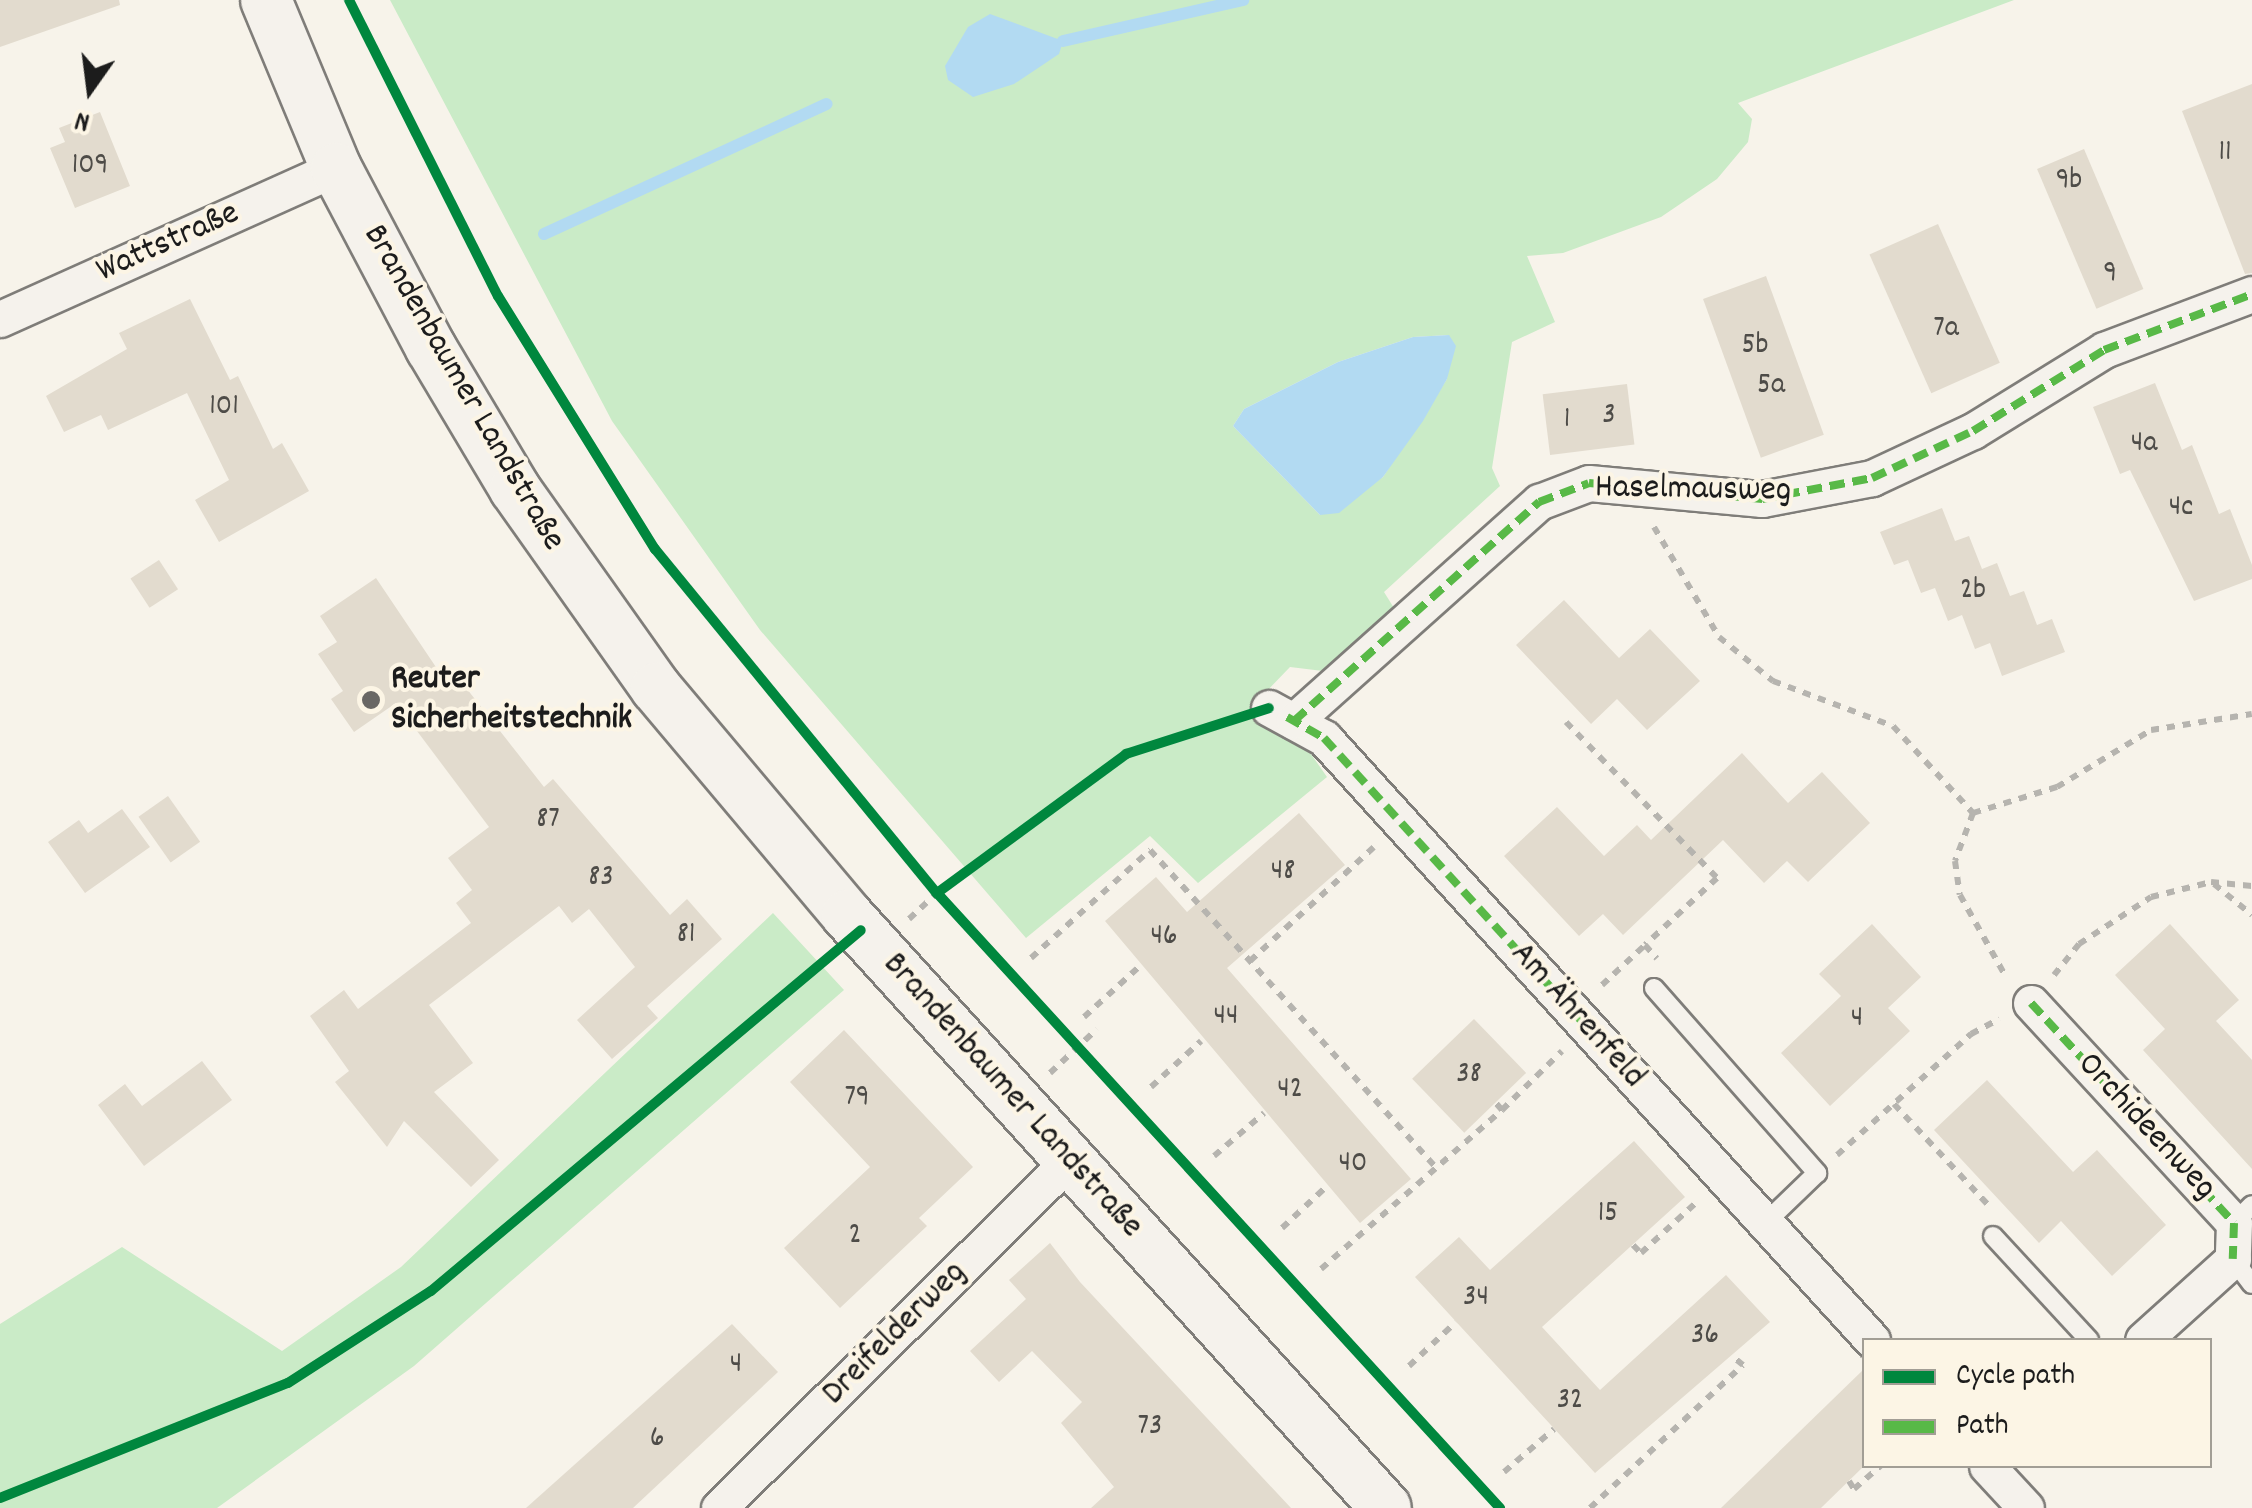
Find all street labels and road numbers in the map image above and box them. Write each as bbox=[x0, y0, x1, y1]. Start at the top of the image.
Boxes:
street label: Wattstraße bbox=[90, 193, 246, 293]
street label: Brandenbaumer Landstraße bbox=[352, 217, 574, 559]
street label: Haselmausweg bbox=[1594, 467, 1792, 513]
street label: Am Ährenfeld bbox=[1500, 934, 1654, 1098]
street label: Brandenbaumer Landstraße bbox=[873, 945, 1151, 1247]
street label: Orchideenweg bbox=[2067, 1045, 2225, 1209]
street label: Dreifelderweg bbox=[814, 1253, 976, 1415]

